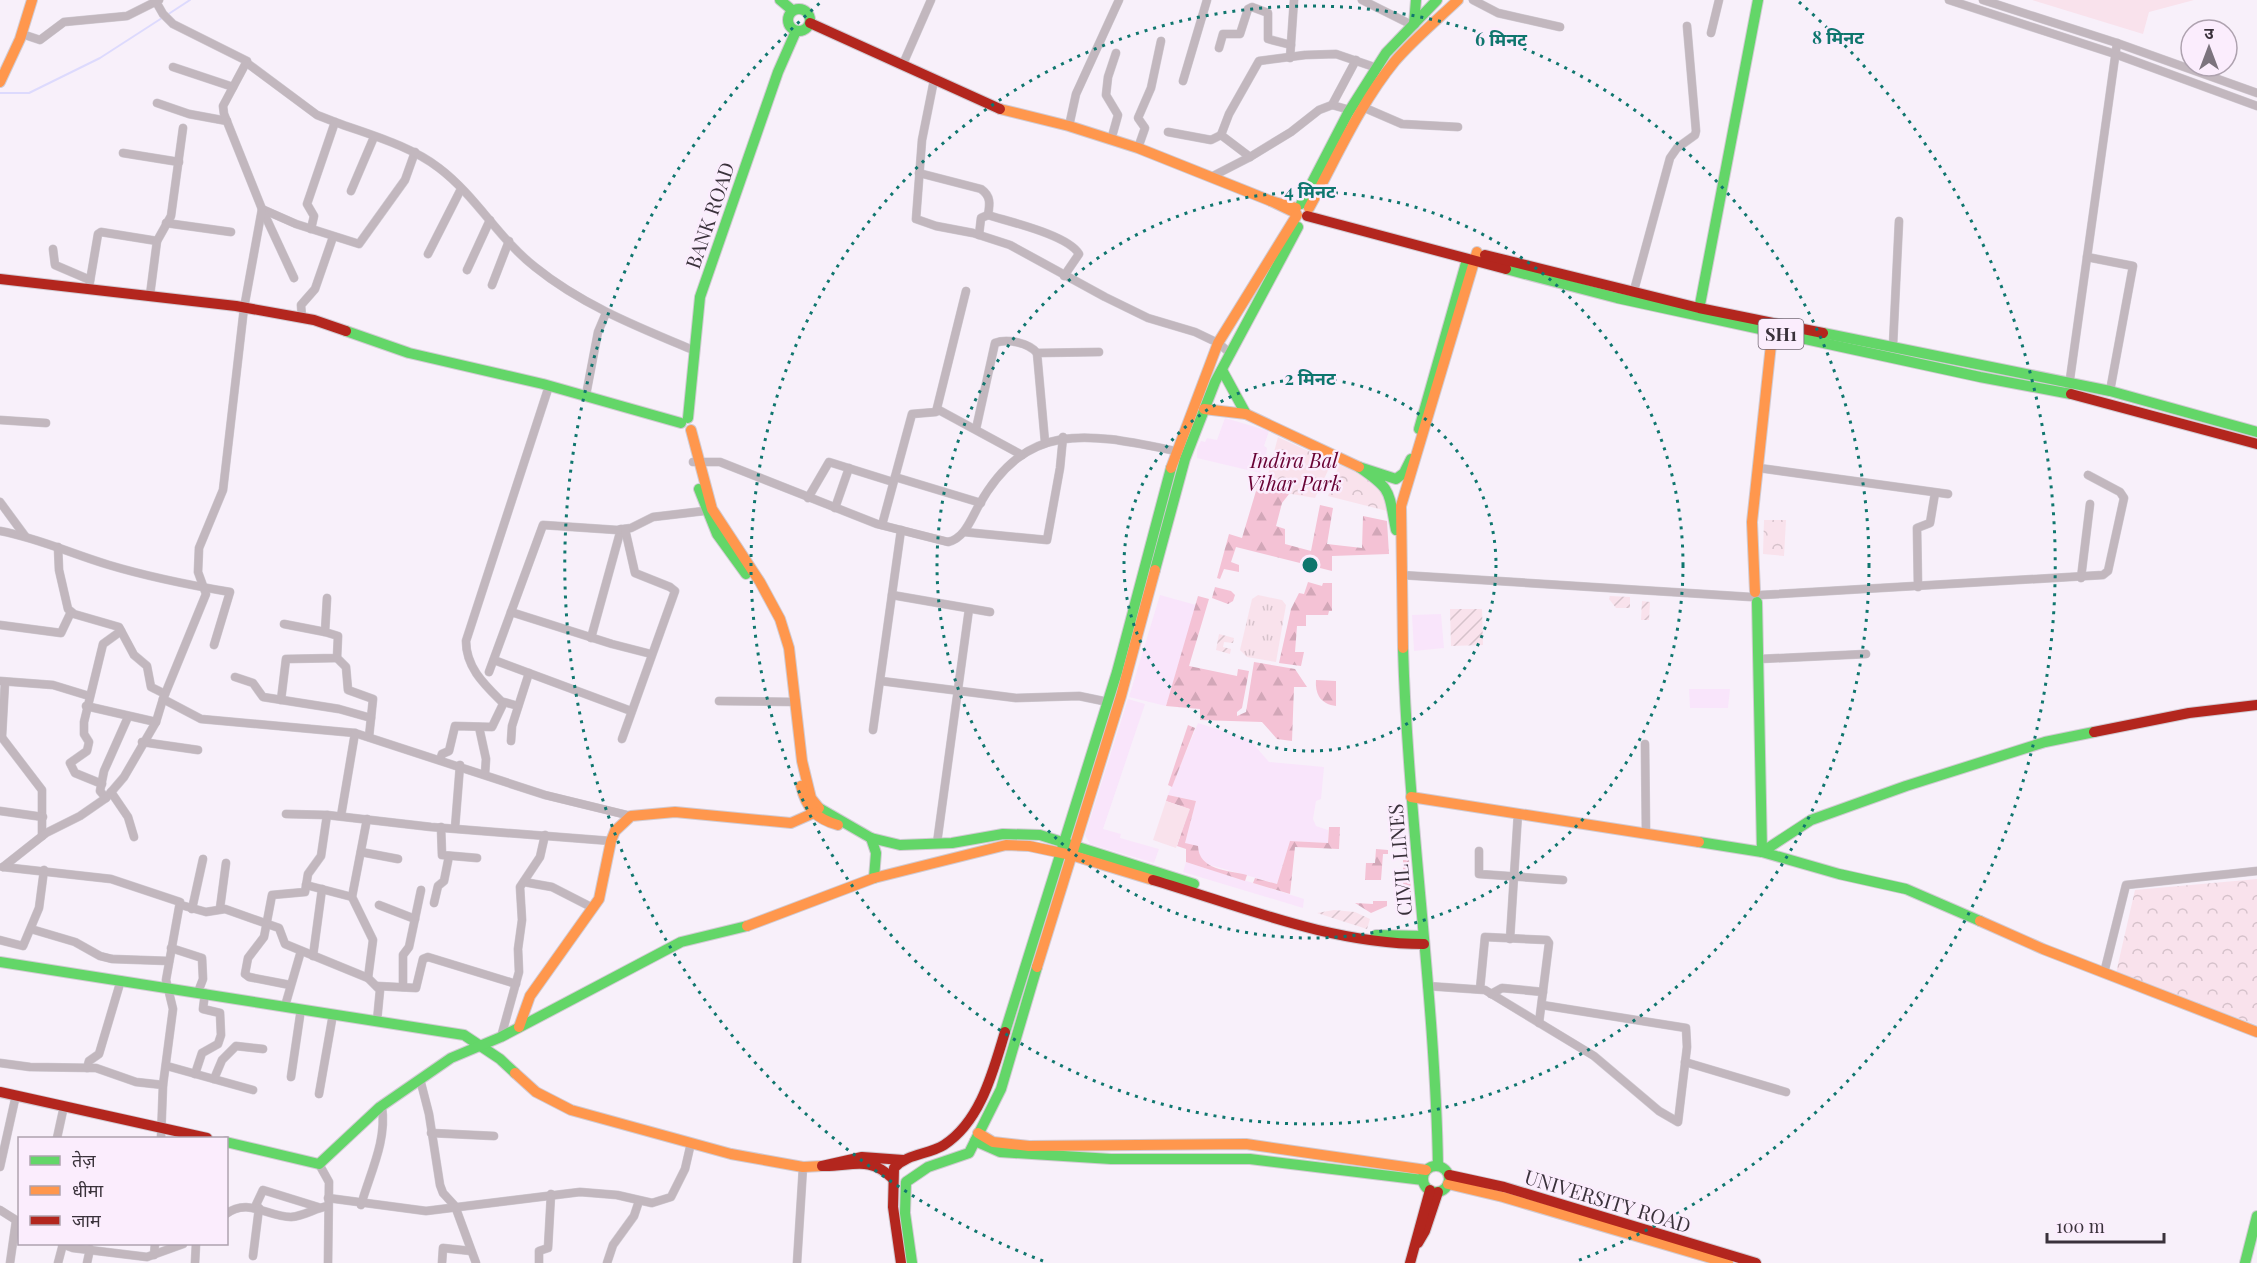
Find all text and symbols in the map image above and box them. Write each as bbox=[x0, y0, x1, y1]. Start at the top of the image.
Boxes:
north arrow bbox=[2179, 18, 2239, 78]
text: उ bbox=[2204, 22, 2214, 43]
text: 8 मिनट bbox=[1812, 25, 1864, 49]
text: 6 मिनट bbox=[1475, 27, 1527, 51]
street label: BANK ROAD bbox=[678, 158, 740, 272]
text: 4 मिनट bbox=[1284, 179, 1336, 203]
road number: SH1 bbox=[1758, 319, 1804, 349]
text: 2 मिनट bbox=[1284, 366, 1336, 390]
park label: Indira Bal Vihar Park bbox=[1246, 446, 1342, 496]
centre of rings bbox=[1300, 555, 1320, 575]
street label: CIVIL LINES bbox=[1381, 803, 1417, 917]
legend bbox=[18, 1137, 228, 1245]
text: तेज़ bbox=[72, 1148, 96, 1172]
street label: UNIVERSITY ROAD bbox=[1522, 1162, 1694, 1238]
text: धीमा bbox=[72, 1178, 103, 1202]
scale bar bbox=[2047, 1206, 2164, 1244]
text: जाम bbox=[72, 1208, 102, 1232]
text: 100 m bbox=[2056, 1214, 2105, 1238]

